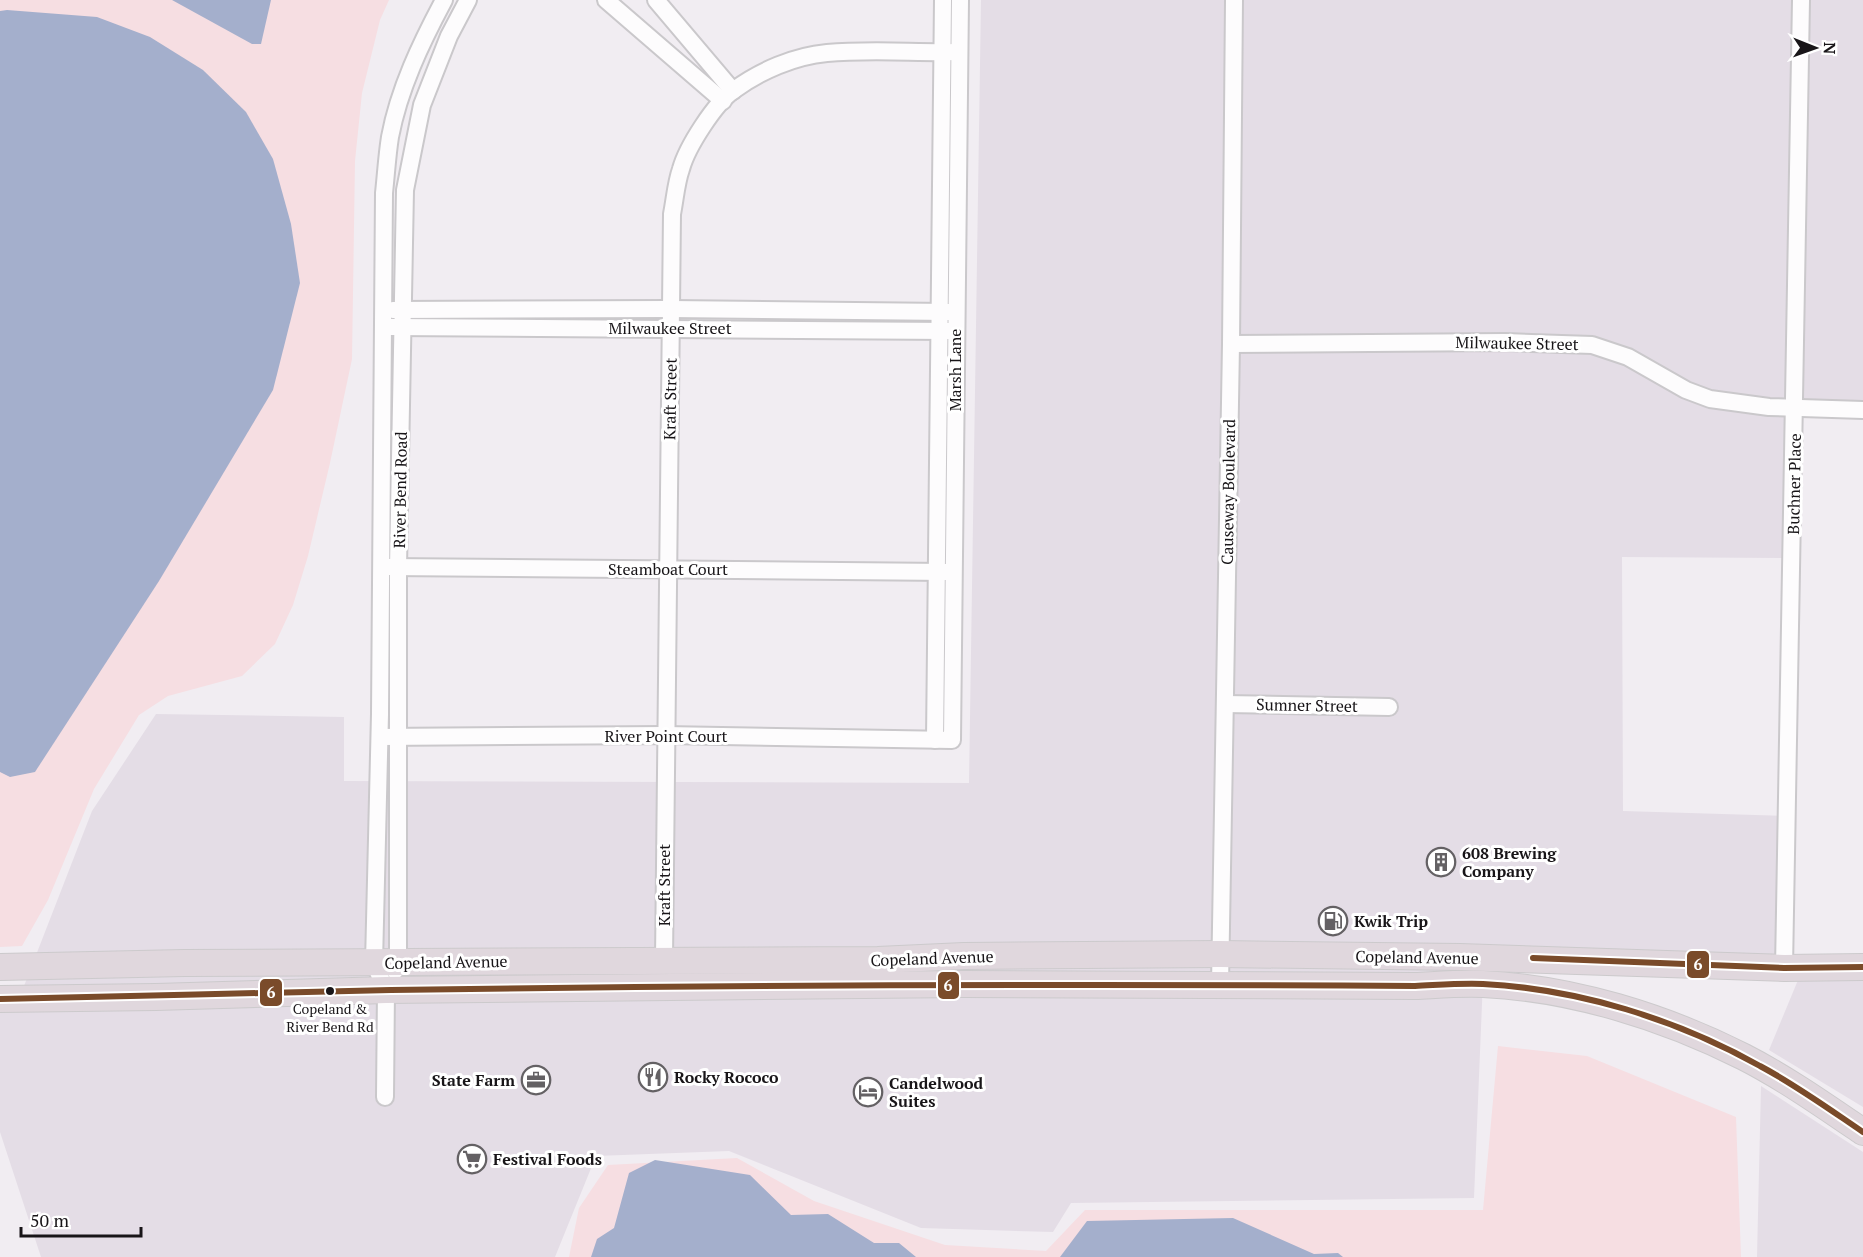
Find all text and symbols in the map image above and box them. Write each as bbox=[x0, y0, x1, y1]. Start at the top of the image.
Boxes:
north arrow bbox=[1785, 18, 1845, 78]
text: N bbox=[1819, 42, 1841, 55]
street label: Milwaukee Street bbox=[608, 317, 732, 339]
street label: Marsh Lane bbox=[944, 329, 966, 411]
street label: Milwaukee Street bbox=[1455, 331, 1579, 355]
street label: Kraft Street bbox=[658, 358, 682, 440]
street label: Causeway Boulevard bbox=[1216, 419, 1240, 565]
street label: River Bend Road bbox=[388, 431, 412, 549]
street label: Buchner Place bbox=[1782, 433, 1806, 535]
street label: Steamboat Court bbox=[608, 558, 728, 580]
street label: Sumner Street bbox=[1256, 693, 1358, 717]
street label: River Point Court bbox=[605, 725, 728, 747]
place label: 608 Brewing Company bbox=[1462, 842, 1557, 882]
street label: Kraft Street bbox=[653, 844, 675, 926]
building icon: 608 Brewing Company bbox=[1425, 846, 1457, 878]
fuel station icon: Kwik Trip bbox=[1317, 905, 1349, 937]
place label: Kwik Trip bbox=[1354, 910, 1428, 932]
street label: Copeland Avenue bbox=[870, 945, 994, 971]
street label: Copeland Avenue bbox=[1355, 945, 1479, 969]
street label: Copeland Avenue bbox=[384, 950, 508, 974]
line badge: 6 bbox=[1686, 950, 1710, 979]
text: 6 bbox=[1693, 953, 1703, 975]
line badge: 6 bbox=[937, 971, 960, 1000]
text: 6 bbox=[943, 974, 953, 996]
line badge: 6 bbox=[259, 978, 283, 1007]
text: 6 bbox=[266, 981, 276, 1003]
marker: Copeland & River Bend Rd bbox=[324, 985, 336, 997]
place label: Copeland & River Bend Rd bbox=[286, 999, 374, 1036]
restaurant icon: Rocky Rococo bbox=[637, 1061, 669, 1093]
office icon: State Farm bbox=[520, 1064, 552, 1096]
place label: Rocky Rococo bbox=[674, 1066, 779, 1088]
place label: State Farm bbox=[432, 1069, 515, 1091]
place label: Candelwood Suites bbox=[889, 1072, 983, 1112]
hotel icon: Candelwood Suites bbox=[852, 1076, 884, 1108]
supermarket icon: Festival Foods bbox=[456, 1143, 488, 1175]
place label: Festival Foods bbox=[493, 1148, 602, 1170]
scale bar bbox=[21, 1200, 141, 1238]
text: 50 m bbox=[30, 1208, 70, 1232]

